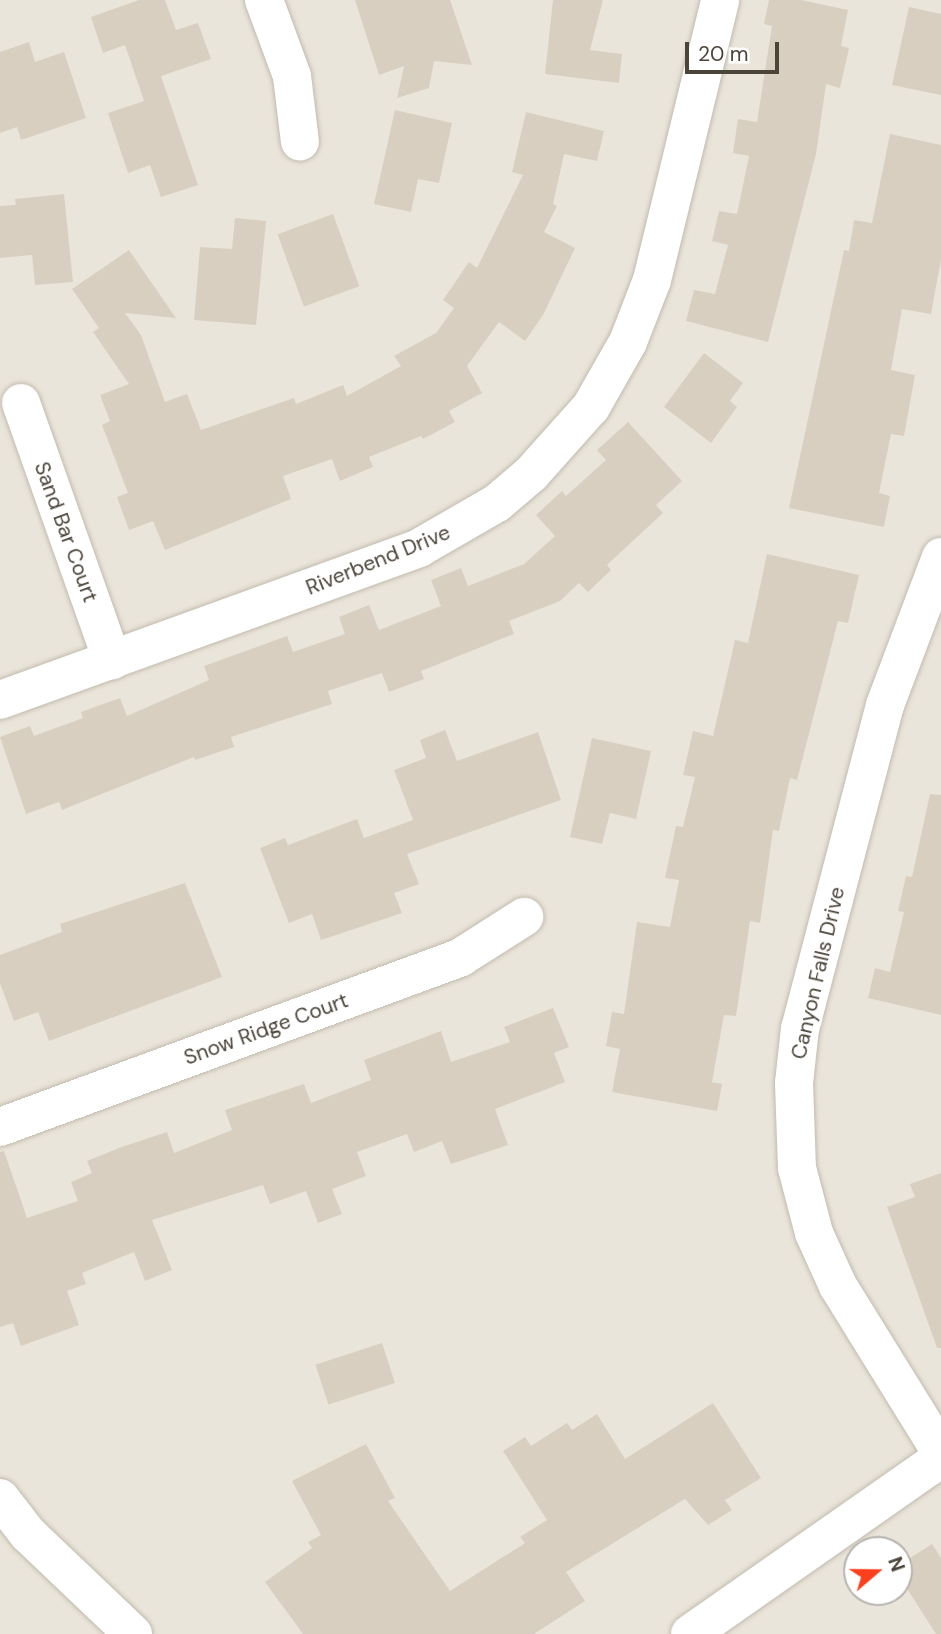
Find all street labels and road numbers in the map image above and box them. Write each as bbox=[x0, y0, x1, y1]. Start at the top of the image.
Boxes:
street label: Sand Bar Court bbox=[29, 458, 103, 606]
street label: Riverbend Drive bbox=[302, 520, 454, 600]
street label: Canyon Falls Drive bbox=[786, 884, 850, 1062]
street label: Snow Ridge Court bbox=[180, 988, 352, 1070]

